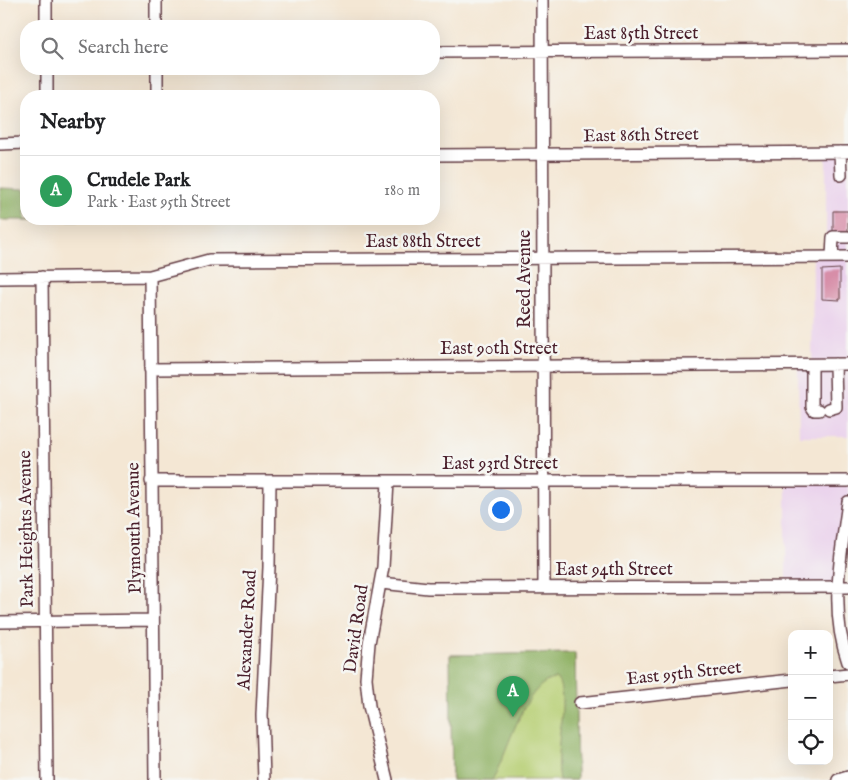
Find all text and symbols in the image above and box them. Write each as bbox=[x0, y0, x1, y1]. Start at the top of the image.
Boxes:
search box bbox=[20, 20, 440, 75]
street label: East 85th Street bbox=[584, 23, 698, 46]
icon: search bbox=[38, 34, 66, 62]
text: Search here bbox=[78, 36, 169, 60]
text: Nearby bbox=[40, 109, 105, 136]
street label: East 86th Street bbox=[583, 123, 699, 149]
text: Crudele Park bbox=[87, 169, 190, 193]
text: A bbox=[51, 181, 61, 201]
text: 180 m bbox=[384, 181, 420, 201]
text: Park · East 95th Street bbox=[87, 193, 231, 213]
street label: Reed Avenue bbox=[514, 230, 537, 328]
street label: East 88th Street bbox=[365, 231, 481, 254]
street label: East 90th Street bbox=[440, 338, 558, 361]
street label: Park Heights Avenue bbox=[14, 450, 40, 608]
street label: East 93rd Street bbox=[442, 453, 558, 476]
street label: Plymouth Avenue bbox=[122, 462, 148, 594]
your location bbox=[488, 497, 514, 523]
street label: East 94th Street bbox=[555, 559, 673, 582]
street label: Alexander Road bbox=[233, 569, 263, 692]
street label: David Road bbox=[339, 583, 375, 675]
map controls bbox=[788, 630, 833, 765]
button: + bbox=[788, 630, 833, 675]
street label: East 95th Street bbox=[625, 657, 743, 691]
button: − bbox=[788, 675, 833, 720]
pin: A bbox=[497, 676, 529, 717]
button: locate bbox=[788, 720, 833, 765]

